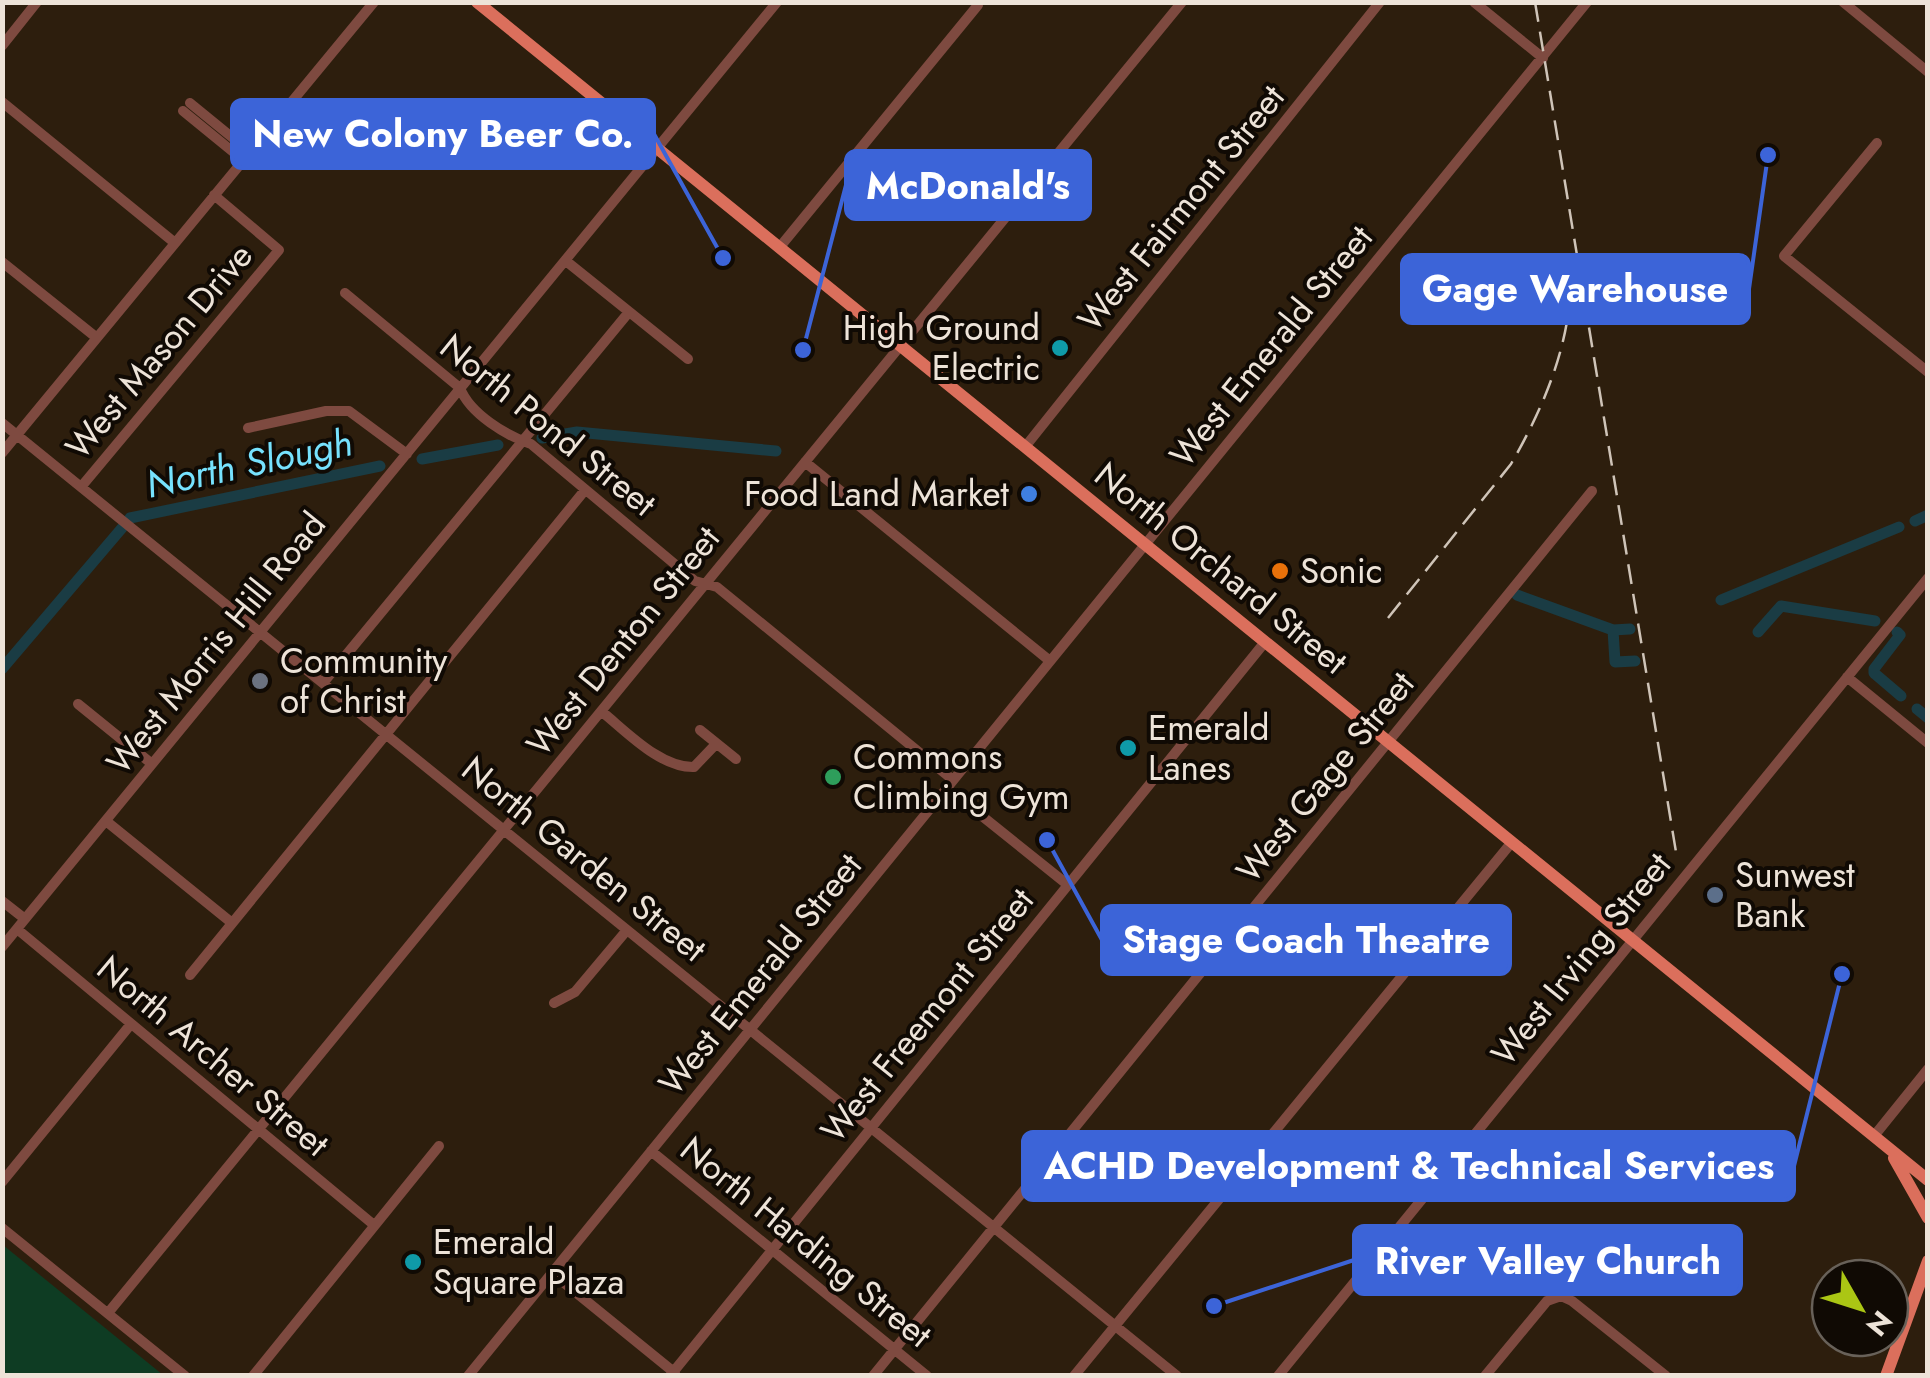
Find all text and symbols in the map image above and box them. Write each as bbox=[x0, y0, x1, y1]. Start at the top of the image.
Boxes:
street label: West Fairmont Street bbox=[1066, 73, 1297, 342]
callout: New Colony Beer Co. bbox=[232, 100, 654, 168]
text: New Colony Beer Co. bbox=[252, 106, 634, 161]
callout: McDonald's bbox=[846, 151, 1090, 219]
text: McDonald's bbox=[866, 158, 1070, 213]
street label: West Emerald Street bbox=[1158, 214, 1385, 478]
street label: West Mason Drive bbox=[54, 232, 264, 470]
callout: Gage Warehouse bbox=[1402, 255, 1749, 323]
text: Gage Warehouse bbox=[1422, 261, 1728, 316]
place label: High Ground Electric bbox=[843, 303, 1040, 393]
street label: North Pond Street bbox=[429, 322, 667, 528]
marker: High Ground Electric bbox=[1049, 337, 1071, 359]
water label: North Slough bbox=[141, 414, 357, 512]
street label: North Orchard Street bbox=[1084, 450, 1359, 686]
place label: Food Land Market bbox=[744, 469, 1010, 519]
marker: Food Land Market bbox=[1018, 483, 1040, 505]
street label: West Morris Hill Road bbox=[95, 501, 337, 785]
street label: West Denton Street bbox=[515, 515, 732, 767]
place label: Sonic bbox=[1300, 546, 1383, 596]
marker: Sonic bbox=[1269, 560, 1291, 582]
place label: Community of Christ bbox=[280, 636, 448, 726]
street label: West Gage Street bbox=[1224, 660, 1426, 893]
marker: Community of Christ bbox=[249, 670, 271, 692]
place label: Emerald Lanes bbox=[1148, 703, 1269, 793]
place label: Commons Climbing Gym bbox=[853, 732, 1070, 822]
marker: Emerald Lanes bbox=[1117, 737, 1139, 759]
street label: North Garden Street bbox=[451, 745, 717, 974]
marker: Commons Climbing Gym bbox=[822, 766, 844, 788]
street label: West Irving Street bbox=[1479, 841, 1683, 1076]
street label: West Emerald Street bbox=[647, 842, 874, 1106]
place label: Sunwest Bank bbox=[1735, 850, 1855, 940]
street label: West Freemont Street bbox=[809, 877, 1046, 1153]
marker: Sunwest Bank bbox=[1704, 884, 1726, 906]
callout: Stage Coach Theatre bbox=[1102, 906, 1510, 974]
text: Stage Coach Theatre bbox=[1122, 912, 1490, 967]
street label: North Archer Street bbox=[86, 944, 340, 1168]
street label: North Harding Street bbox=[670, 1125, 943, 1360]
callout: ACHD Development & Technical Services bbox=[1023, 1132, 1794, 1200]
text: ACHD Development & Technical Services bbox=[1043, 1138, 1774, 1193]
place label: Emerald Square Plaza bbox=[433, 1217, 624, 1307]
callout: River Valley Church bbox=[1354, 1226, 1741, 1294]
text: River Valley Church bbox=[1375, 1233, 1721, 1288]
marker: Emerald Square Plaza bbox=[402, 1251, 424, 1273]
north arrow bbox=[1810, 1258, 1910, 1358]
text: N bbox=[1856, 1302, 1902, 1345]

